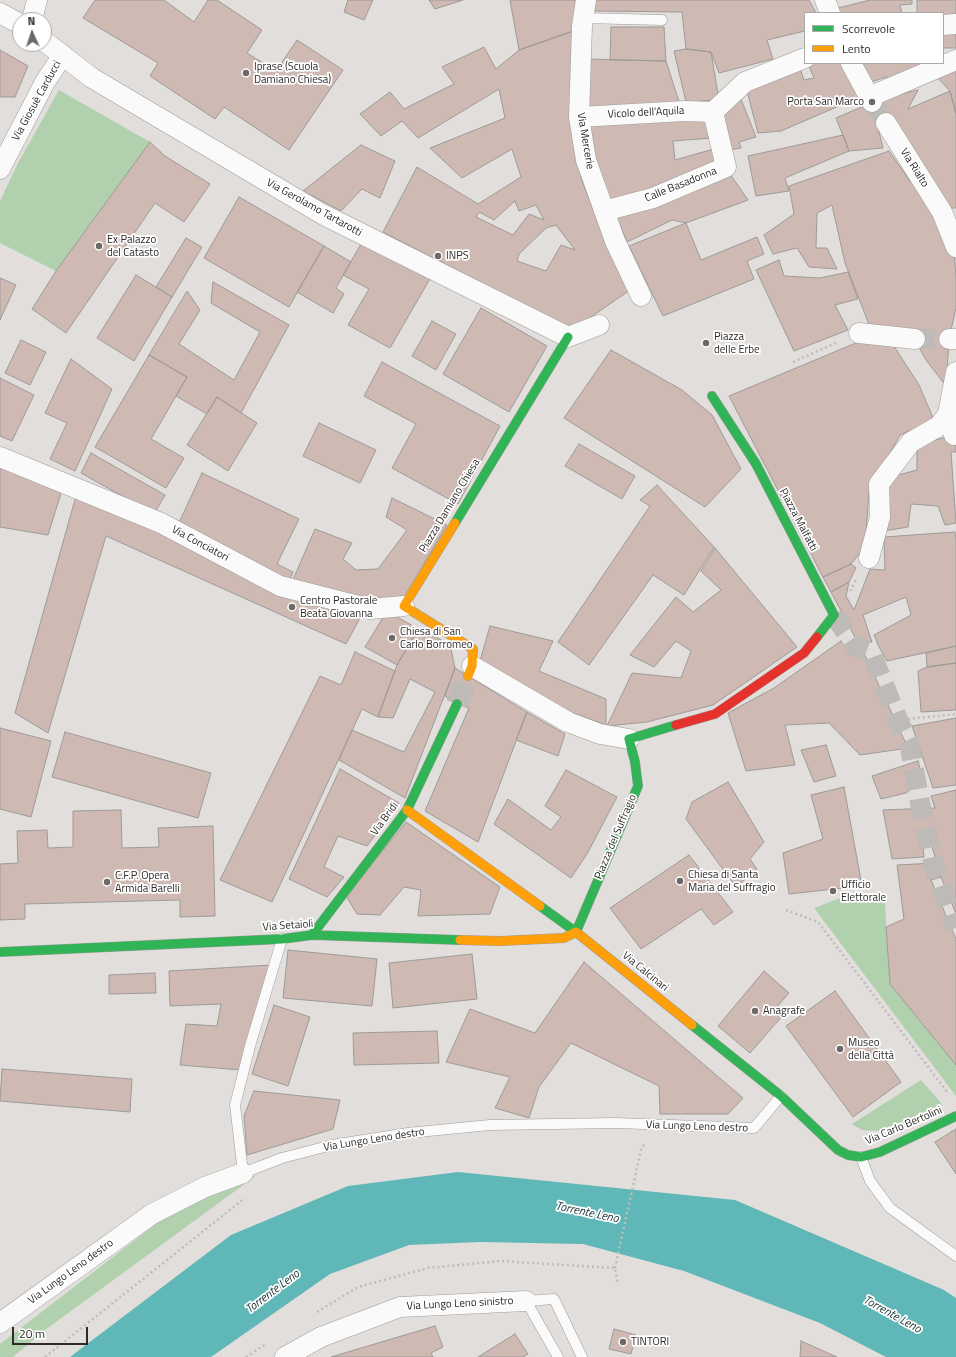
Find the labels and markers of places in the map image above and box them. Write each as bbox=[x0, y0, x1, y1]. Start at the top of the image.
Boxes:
place label: Iprase (Scuola Damiano Chiesa) bbox=[254, 60, 331, 86]
marker: Iprase (Scuola Damiano Chiesa) bbox=[241, 68, 251, 78]
place label: Porta San Marco bbox=[787, 95, 864, 109]
marker: Porta San Marco bbox=[867, 97, 877, 107]
place label: Ex Palazzo del Catasto bbox=[107, 233, 159, 259]
marker: Ex Palazzo del Catasto bbox=[94, 241, 104, 251]
place label: INPS bbox=[446, 249, 469, 263]
marker: INPS bbox=[433, 251, 443, 261]
place label: Piazza delle Erbe bbox=[714, 330, 760, 356]
marker: Piazza delle Erbe bbox=[701, 338, 711, 348]
place label: Centro Pastorale Beata Giovanna bbox=[300, 594, 377, 620]
marker: Centro Pastorale Beata Giovanna bbox=[287, 602, 297, 612]
place label: Chiesa di San Carlo Borromeo bbox=[400, 625, 473, 651]
marker: Chiesa di San Carlo Borromeo bbox=[387, 633, 397, 643]
place label: Chiesa di Santa Maria del Suffragio bbox=[688, 868, 776, 894]
place label: C.F.P. Opera Armida Barelli bbox=[115, 869, 180, 895]
marker: Chiesa di Santa Maria del Suffragio bbox=[675, 876, 685, 886]
marker: C.F.P. Opera Armida Barelli bbox=[102, 877, 112, 887]
place label: Ufficio Elettorale bbox=[841, 878, 886, 904]
marker: Ufficio Elettorale bbox=[828, 886, 838, 896]
place label: Anagrafe bbox=[763, 1004, 805, 1018]
marker: Anagrafe bbox=[750, 1006, 760, 1016]
place label: Museo della Città bbox=[848, 1036, 894, 1062]
marker: Museo della Città bbox=[835, 1044, 845, 1054]
place label: TINTORI bbox=[631, 1335, 669, 1349]
marker: TINTORI bbox=[618, 1337, 628, 1347]

